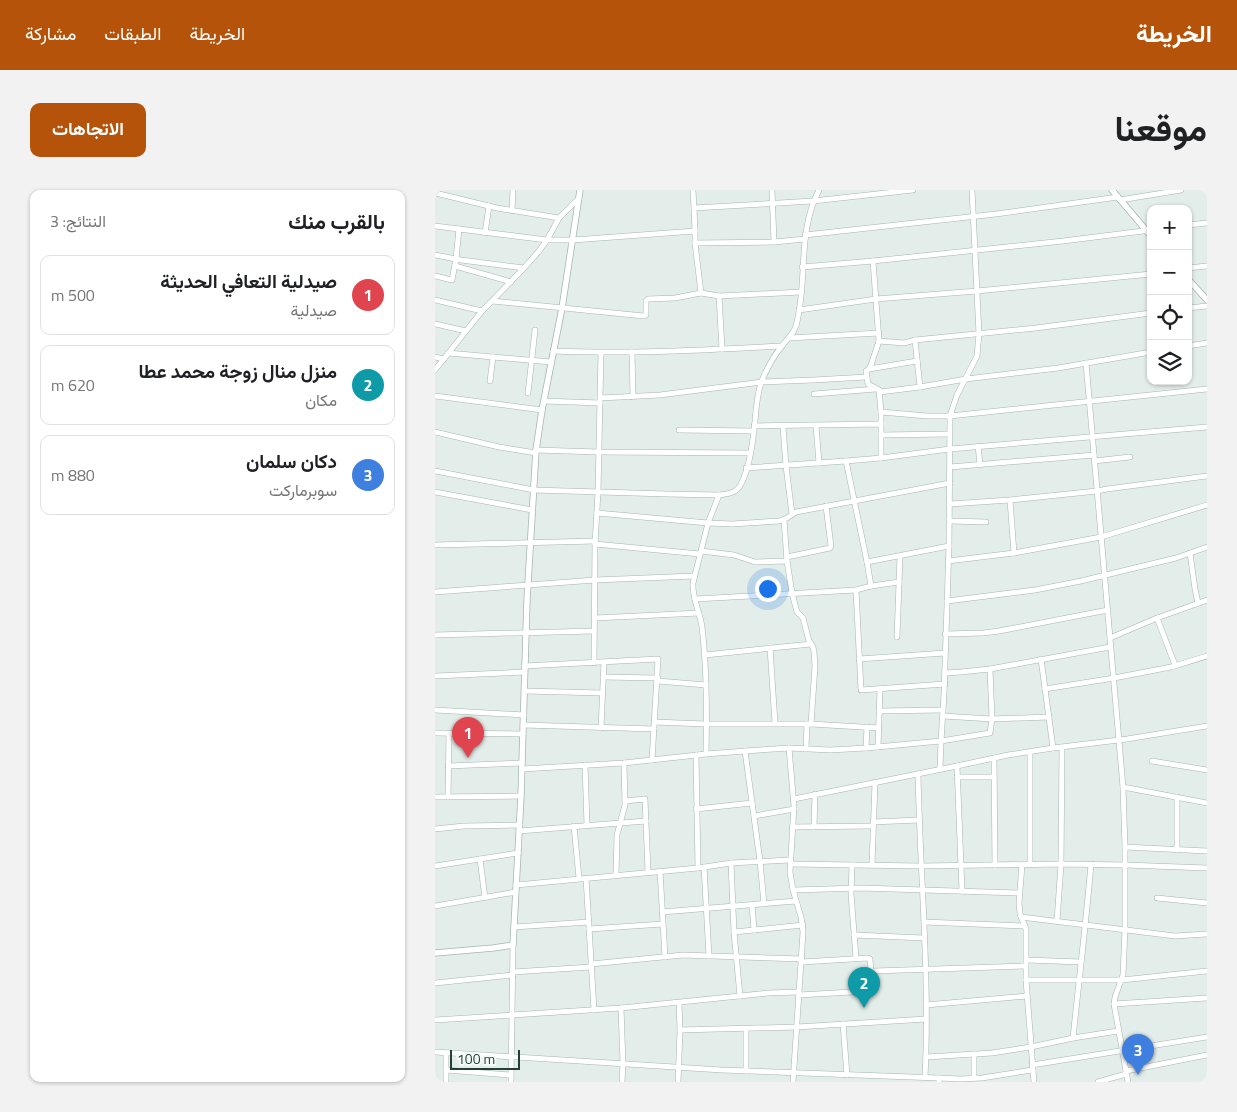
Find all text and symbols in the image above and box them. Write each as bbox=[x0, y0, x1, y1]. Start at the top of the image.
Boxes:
text: الخريطة bbox=[1136, 15, 1212, 51]
text: مشاركة bbox=[25, 20, 76, 47]
text: الطبقات bbox=[104, 20, 161, 47]
text: الخريطة bbox=[189, 20, 245, 47]
text: موقعنا bbox=[1114, 101, 1207, 155]
button: الاتجاهات bbox=[30, 103, 146, 157]
text: بالقرب منك bbox=[288, 205, 385, 237]
map controls bbox=[1147, 205, 1192, 385]
button: + bbox=[1147, 205, 1192, 250]
text: النتائج: 3 bbox=[50, 209, 106, 233]
button: − bbox=[1147, 250, 1192, 295]
text: صيدلية التعافي الحديثة bbox=[160, 266, 337, 295]
text: 500 m bbox=[51, 283, 95, 307]
text: 1 bbox=[364, 283, 372, 307]
button: locate bbox=[1147, 295, 1192, 340]
text: صيدلية bbox=[291, 298, 337, 322]
button: layers bbox=[1147, 340, 1192, 385]
text: منزل منال زوجة محمد عطا bbox=[138, 356, 337, 385]
text: 620 m bbox=[51, 373, 95, 397]
text: 2 bbox=[364, 373, 372, 397]
text: مكان bbox=[305, 388, 337, 412]
text: دكان سلمان bbox=[246, 446, 337, 475]
text: 880 m bbox=[51, 463, 95, 487]
text: 3 bbox=[364, 463, 372, 487]
text: سوبرماركت bbox=[269, 478, 337, 502]
your location bbox=[755, 576, 781, 602]
pin: 1 bbox=[452, 717, 484, 758]
pin: 2 bbox=[848, 967, 880, 1008]
pin: 3 bbox=[1122, 1034, 1154, 1075]
scale bar bbox=[450, 1047, 520, 1070]
text: 100 m bbox=[457, 1048, 495, 1069]

